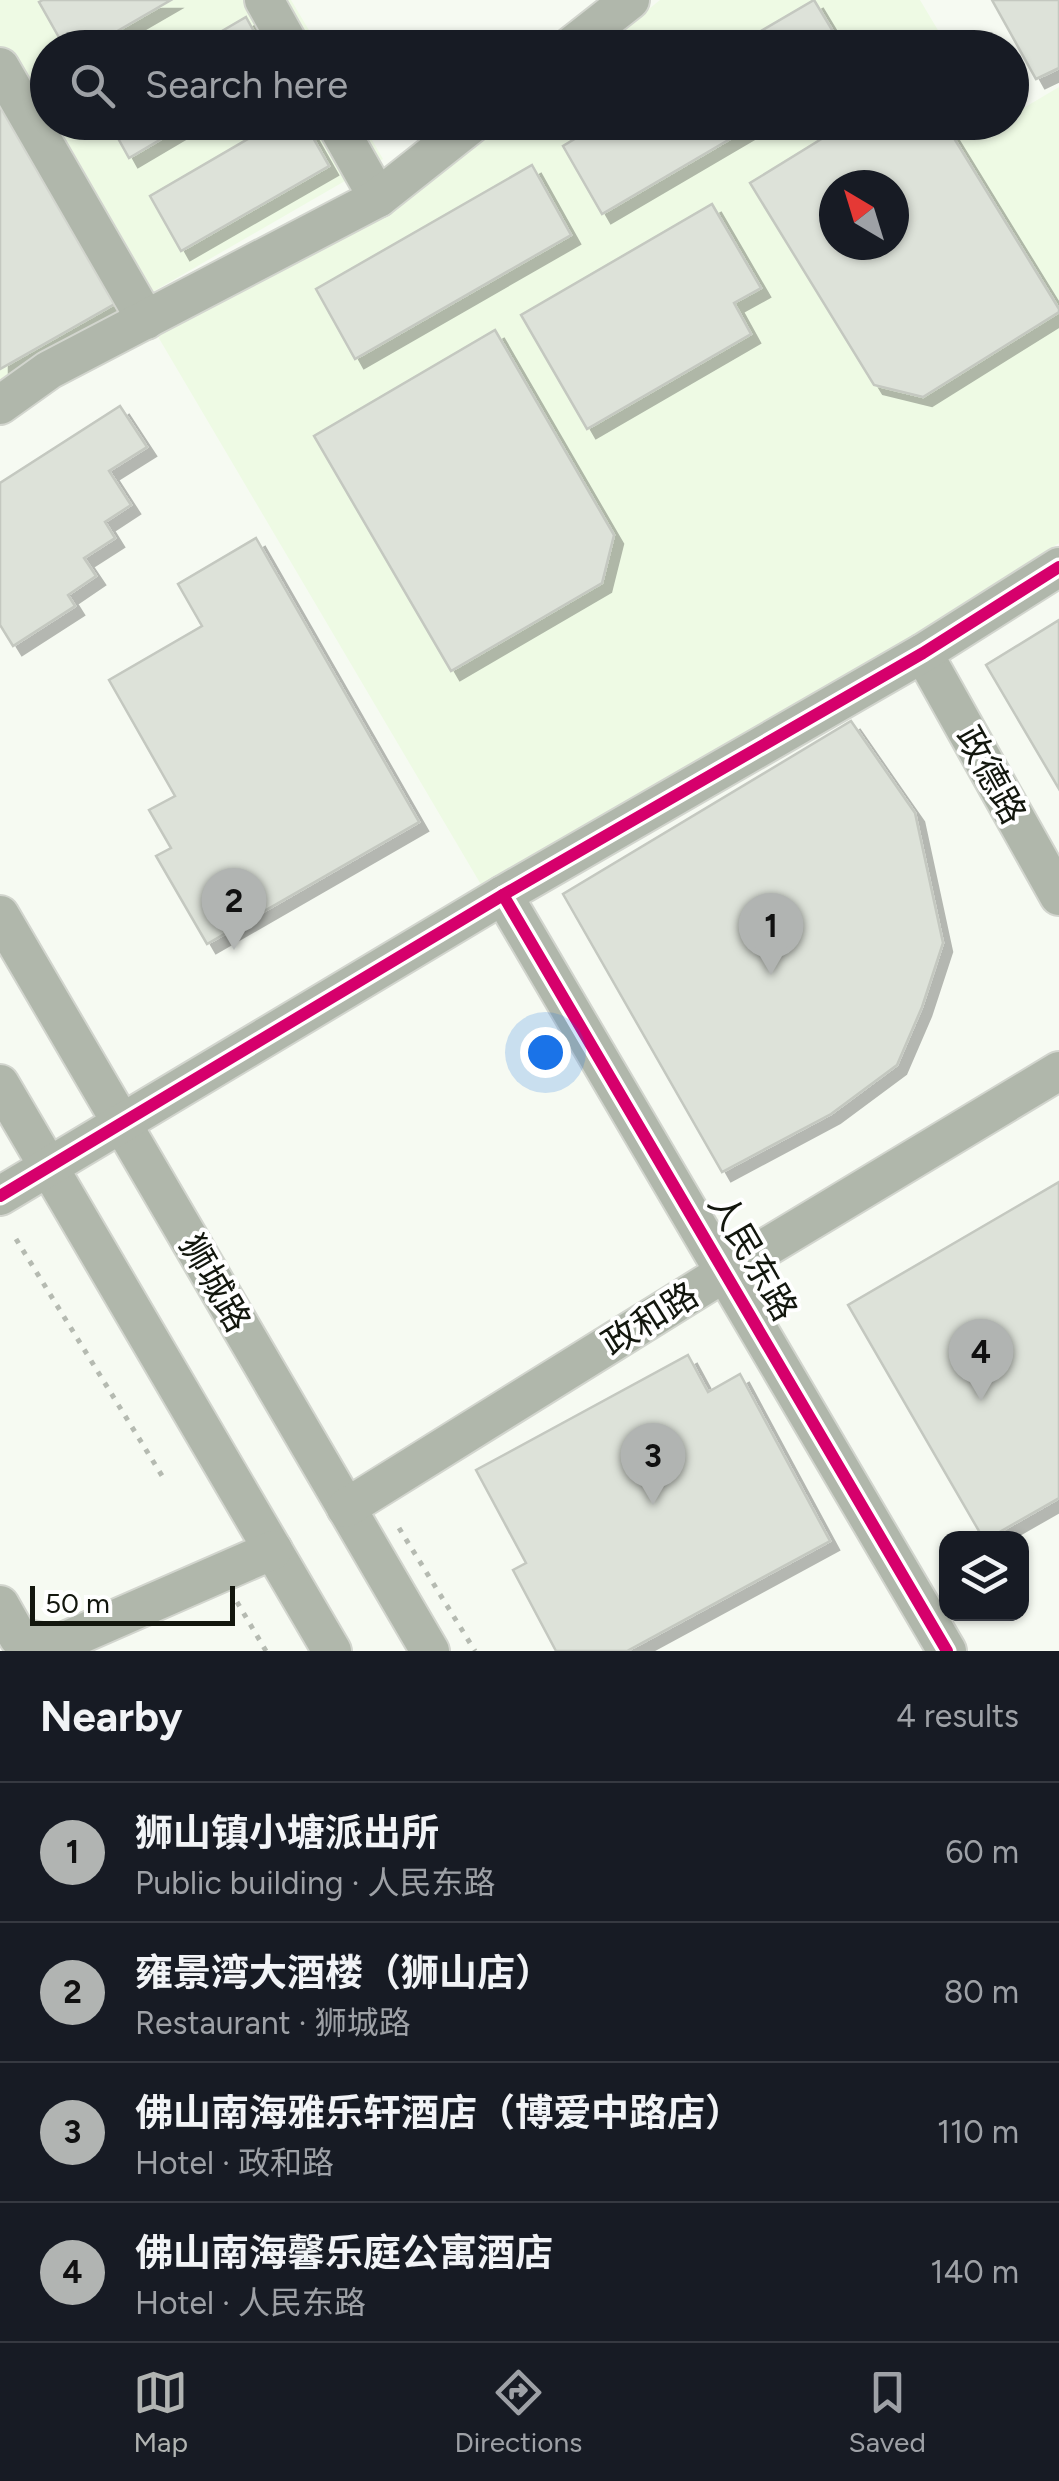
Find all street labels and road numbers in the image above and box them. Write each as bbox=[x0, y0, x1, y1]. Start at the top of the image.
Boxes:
street label: 政德路 bbox=[947, 719, 1035, 831]
street label: 人民东路 bbox=[700, 1186, 806, 1328]
street label: 狮城路 bbox=[171, 1227, 259, 1339]
street label: 政和路 bbox=[594, 1273, 706, 1365]

